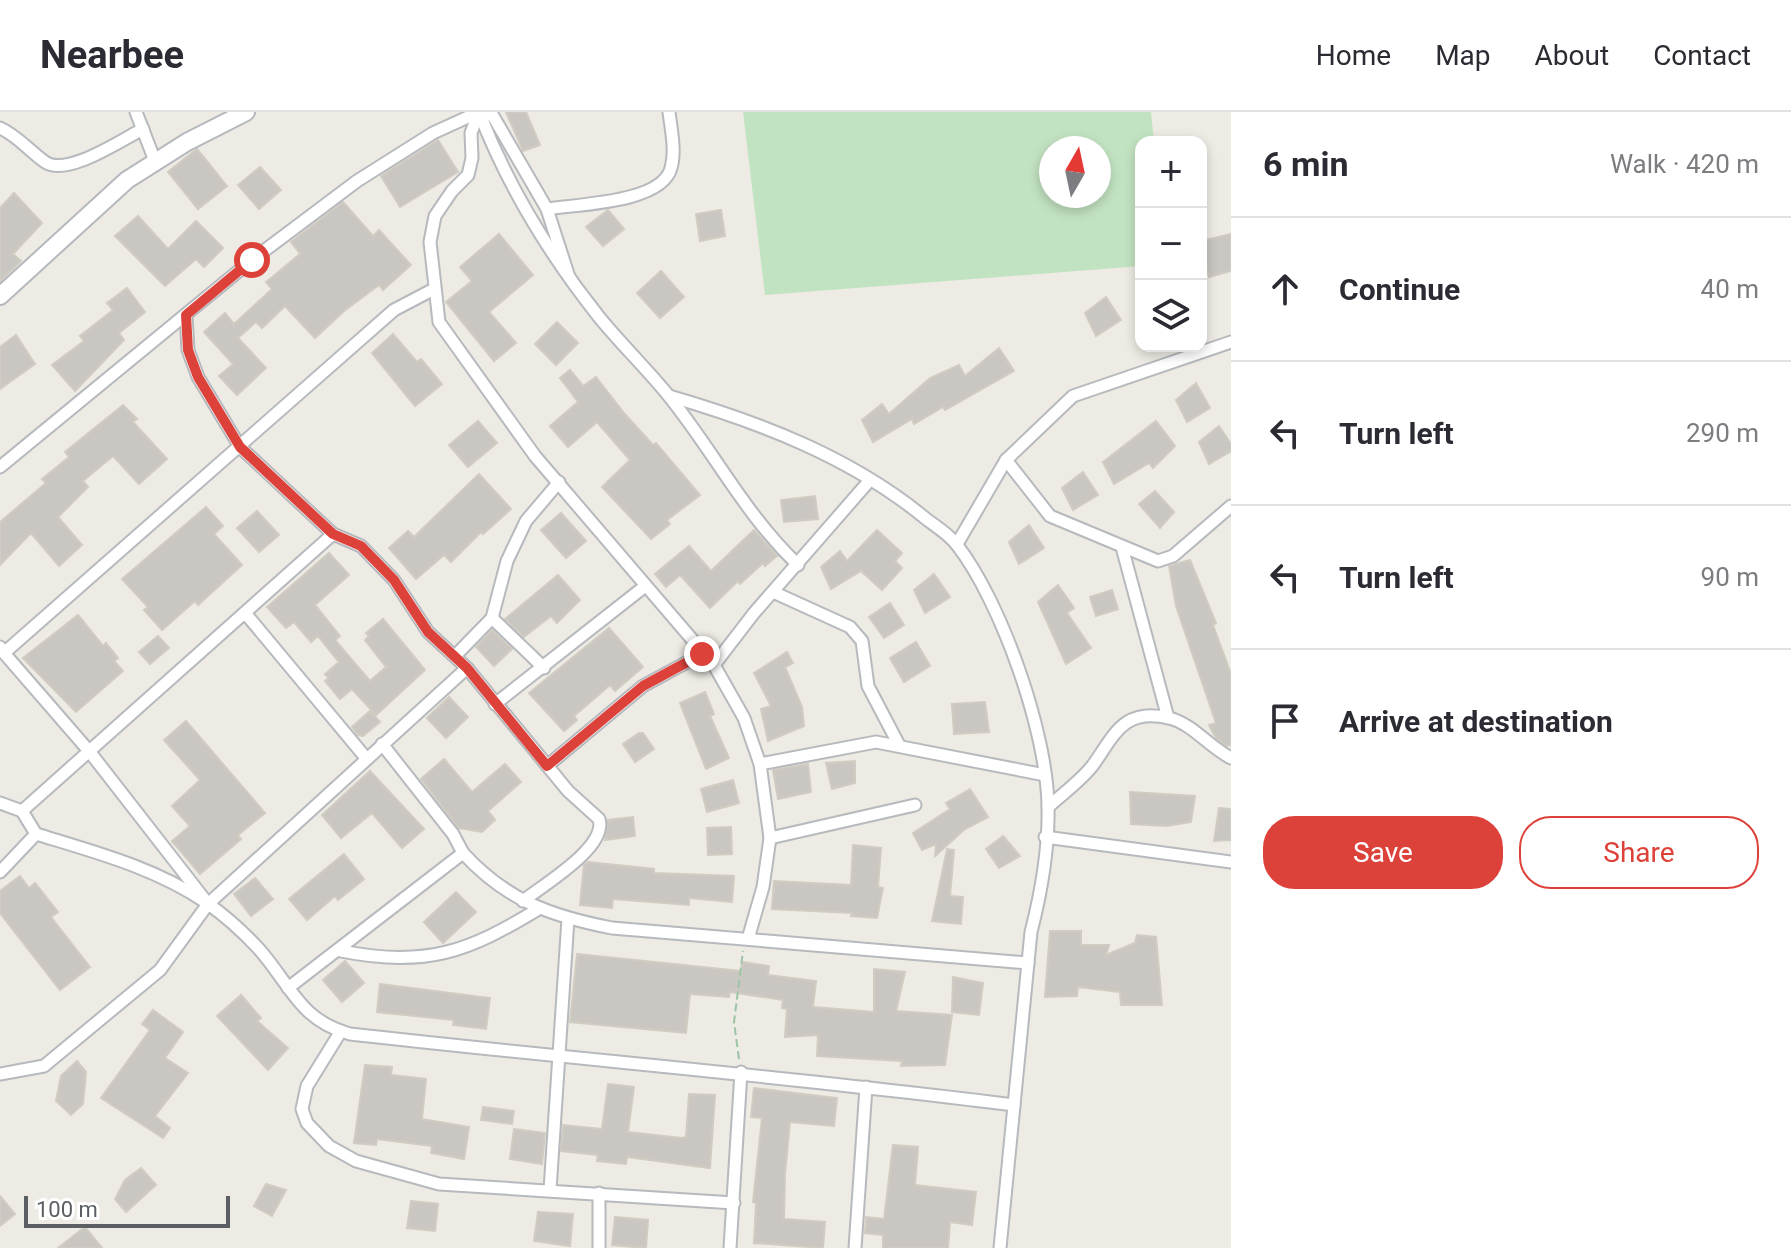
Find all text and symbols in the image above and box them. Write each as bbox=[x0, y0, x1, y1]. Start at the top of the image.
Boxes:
text: Nearbee bbox=[40, 33, 184, 77]
text: Home bbox=[1316, 39, 1391, 72]
text: Map bbox=[1435, 39, 1491, 72]
text: About bbox=[1535, 39, 1609, 72]
text: Contact bbox=[1653, 39, 1751, 72]
north arrow bbox=[1039, 136, 1111, 208]
map controls bbox=[1135, 136, 1207, 352]
button: + bbox=[1135, 136, 1207, 208]
text: 6 min bbox=[1263, 144, 1348, 184]
text: Walk · 420 m bbox=[1610, 149, 1759, 179]
button: − bbox=[1135, 208, 1207, 280]
route start bbox=[234, 242, 270, 278]
icon: ahead bbox=[1263, 267, 1307, 311]
text: Continue bbox=[1339, 272, 1460, 307]
text: 40 m bbox=[1701, 274, 1759, 304]
button: layers bbox=[1135, 280, 1207, 352]
icon: left bbox=[1263, 411, 1307, 455]
text: Turn left bbox=[1339, 416, 1454, 451]
text: 290 m bbox=[1686, 418, 1759, 448]
icon: left bbox=[1263, 555, 1307, 599]
text: Turn left bbox=[1339, 560, 1454, 595]
text: 90 m bbox=[1701, 562, 1759, 592]
route end bbox=[684, 636, 720, 672]
icon: arrive bbox=[1263, 699, 1307, 743]
text: Arrive at destination bbox=[1339, 704, 1613, 739]
button: Save bbox=[1263, 816, 1503, 889]
button: Share bbox=[1519, 816, 1759, 889]
scale bar bbox=[24, 1192, 230, 1228]
text: 100 m bbox=[36, 1197, 98, 1222]

